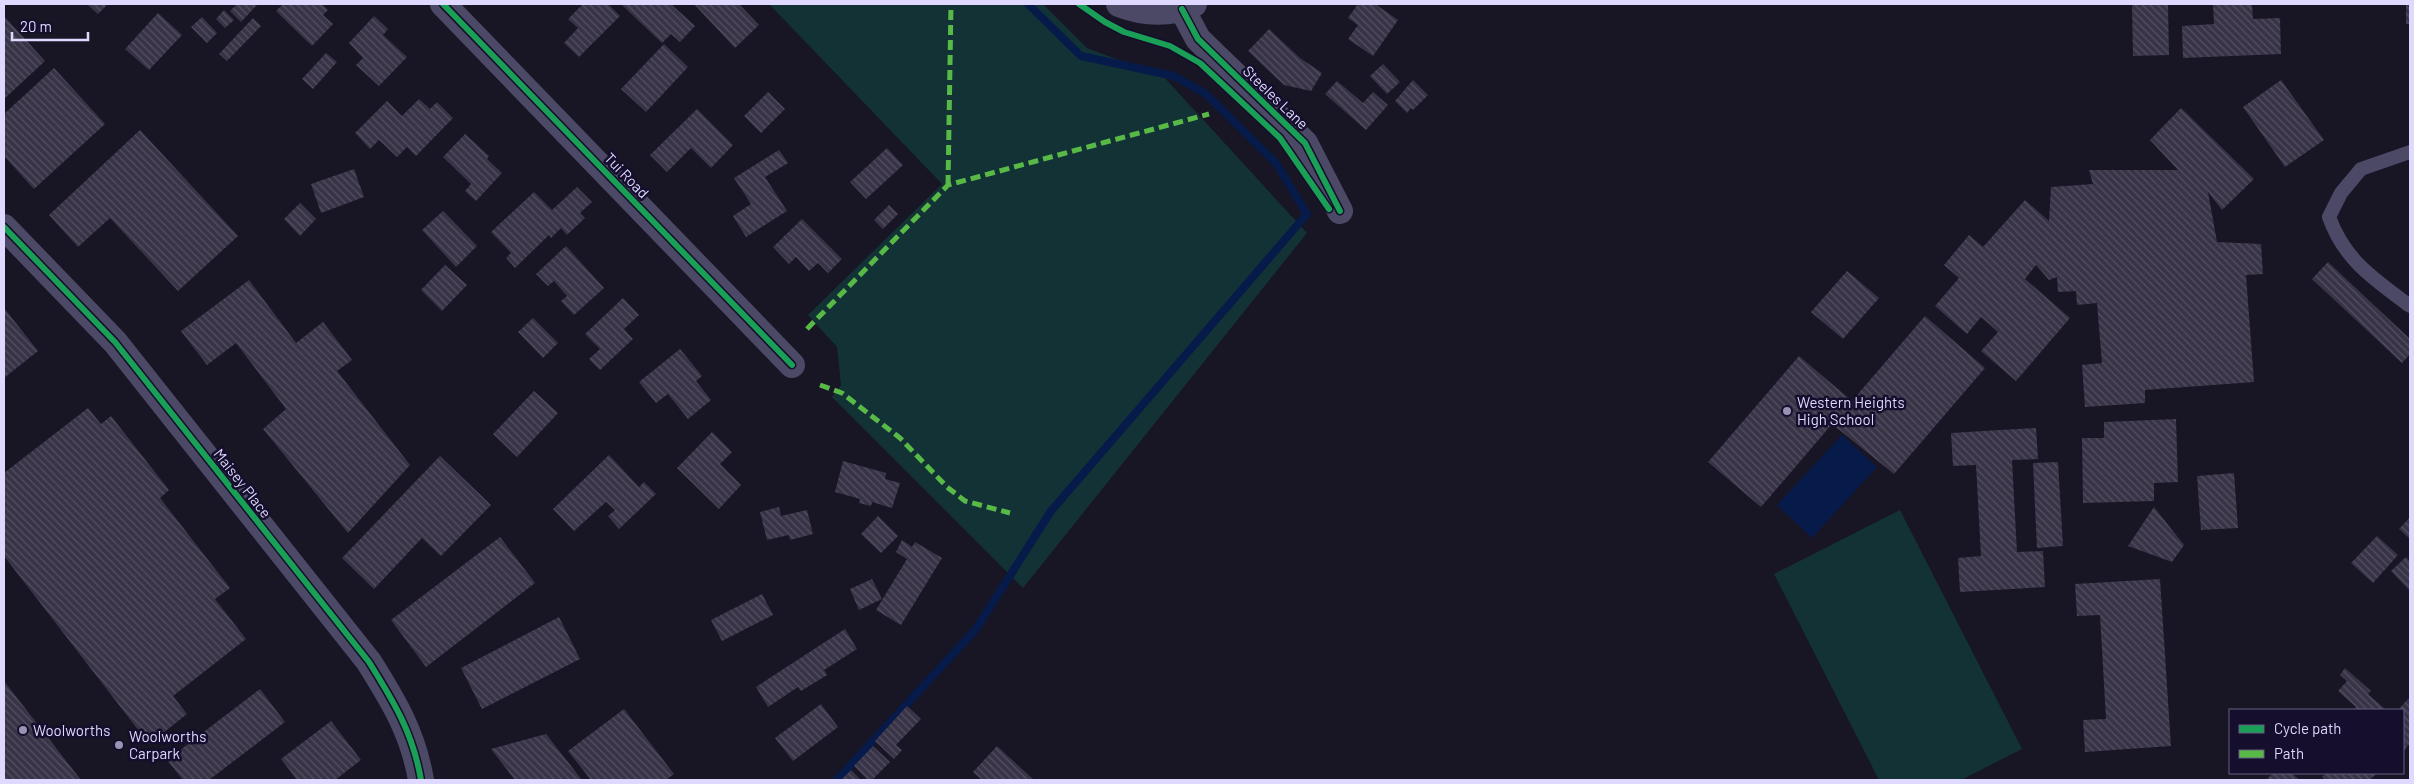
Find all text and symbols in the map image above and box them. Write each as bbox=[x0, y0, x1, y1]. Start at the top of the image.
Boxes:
scale bar bbox=[12, 10, 89, 42]
text: 20 m bbox=[20, 17, 52, 35]
street label: Steeles Lane bbox=[1240, 61, 1312, 133]
street label: Tui Road bbox=[601, 149, 653, 201]
place label: Western Heights High School bbox=[1797, 393, 1905, 428]
marker: Western Heights High School bbox=[1781, 405, 1793, 417]
street label: Maisey Place bbox=[210, 445, 276, 521]
legend bbox=[2229, 709, 2404, 774]
text: Cycle path bbox=[2274, 719, 2341, 737]
place label: Woolworths bbox=[33, 721, 110, 739]
marker: Woolworths bbox=[17, 724, 29, 736]
place label: Woolworths Carpark bbox=[129, 727, 206, 762]
marker: Woolworths Carpark bbox=[113, 739, 125, 751]
text: Path bbox=[2274, 744, 2304, 762]

